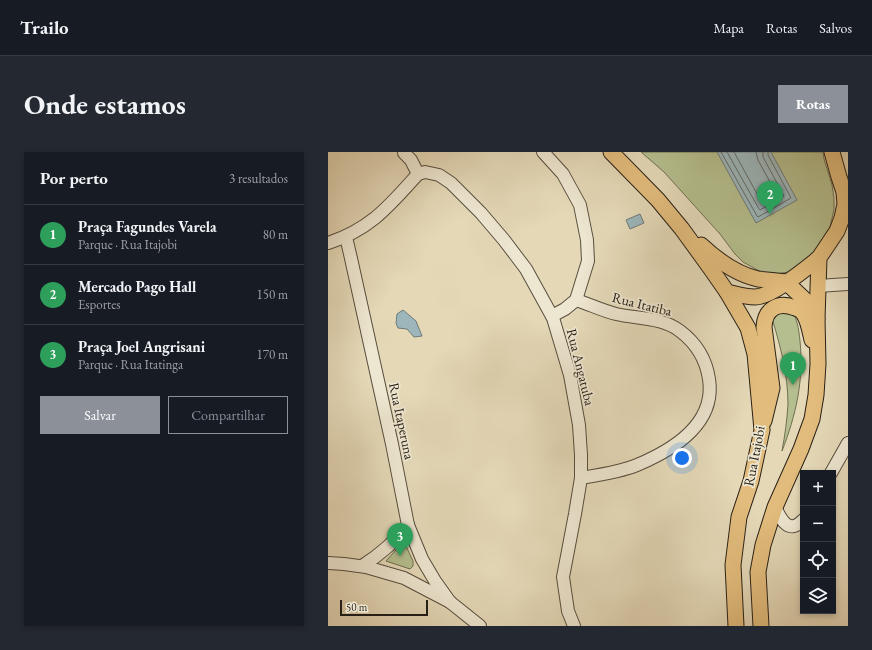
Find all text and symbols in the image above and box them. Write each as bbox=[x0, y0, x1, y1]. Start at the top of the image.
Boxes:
text: Trailo bbox=[20, 15, 69, 40]
text: Mapa bbox=[713, 19, 744, 37]
text: Rotas bbox=[766, 19, 797, 37]
text: Salvos bbox=[819, 19, 852, 37]
button: Rotas bbox=[778, 85, 848, 123]
text: Onde estamos bbox=[24, 86, 186, 122]
text: Por perto bbox=[40, 167, 108, 189]
text: 3 resultados bbox=[229, 170, 288, 187]
pin: 2 bbox=[757, 181, 783, 214]
text: Praça Fagundes Varela bbox=[78, 217, 217, 236]
text: 1 bbox=[50, 226, 56, 243]
text: 80 m bbox=[263, 226, 288, 243]
text: Parque · Rua Itajobi bbox=[78, 236, 177, 253]
text: Mercado Pago Hall bbox=[78, 277, 196, 296]
text: 2 bbox=[50, 286, 56, 303]
text: 150 m bbox=[257, 286, 288, 303]
street label: Rua Itatiba bbox=[610, 288, 674, 320]
text: Esportes bbox=[78, 296, 120, 313]
street label: Rua Angatuba bbox=[563, 327, 599, 408]
text: Praça Joel Angrisani bbox=[78, 337, 205, 356]
text: 3 bbox=[50, 346, 56, 363]
text: 170 m bbox=[257, 346, 288, 363]
pin: 1 bbox=[780, 352, 806, 385]
text: Parque · Rua Itatinga bbox=[78, 356, 183, 373]
street label: Rua Itaperuna bbox=[385, 381, 419, 462]
button: Salvar bbox=[40, 396, 160, 434]
button: Compartilhar bbox=[168, 396, 288, 434]
street label: Rua Itajobi bbox=[739, 424, 769, 488]
your location bbox=[672, 448, 692, 468]
map controls bbox=[800, 470, 836, 614]
button: + bbox=[800, 470, 836, 506]
button: − bbox=[800, 506, 836, 542]
pin: 3 bbox=[387, 523, 413, 556]
button: locate bbox=[800, 542, 836, 578]
button: layers bbox=[800, 578, 836, 614]
scale bar bbox=[340, 598, 428, 617]
text: 50 m bbox=[346, 600, 367, 614]

